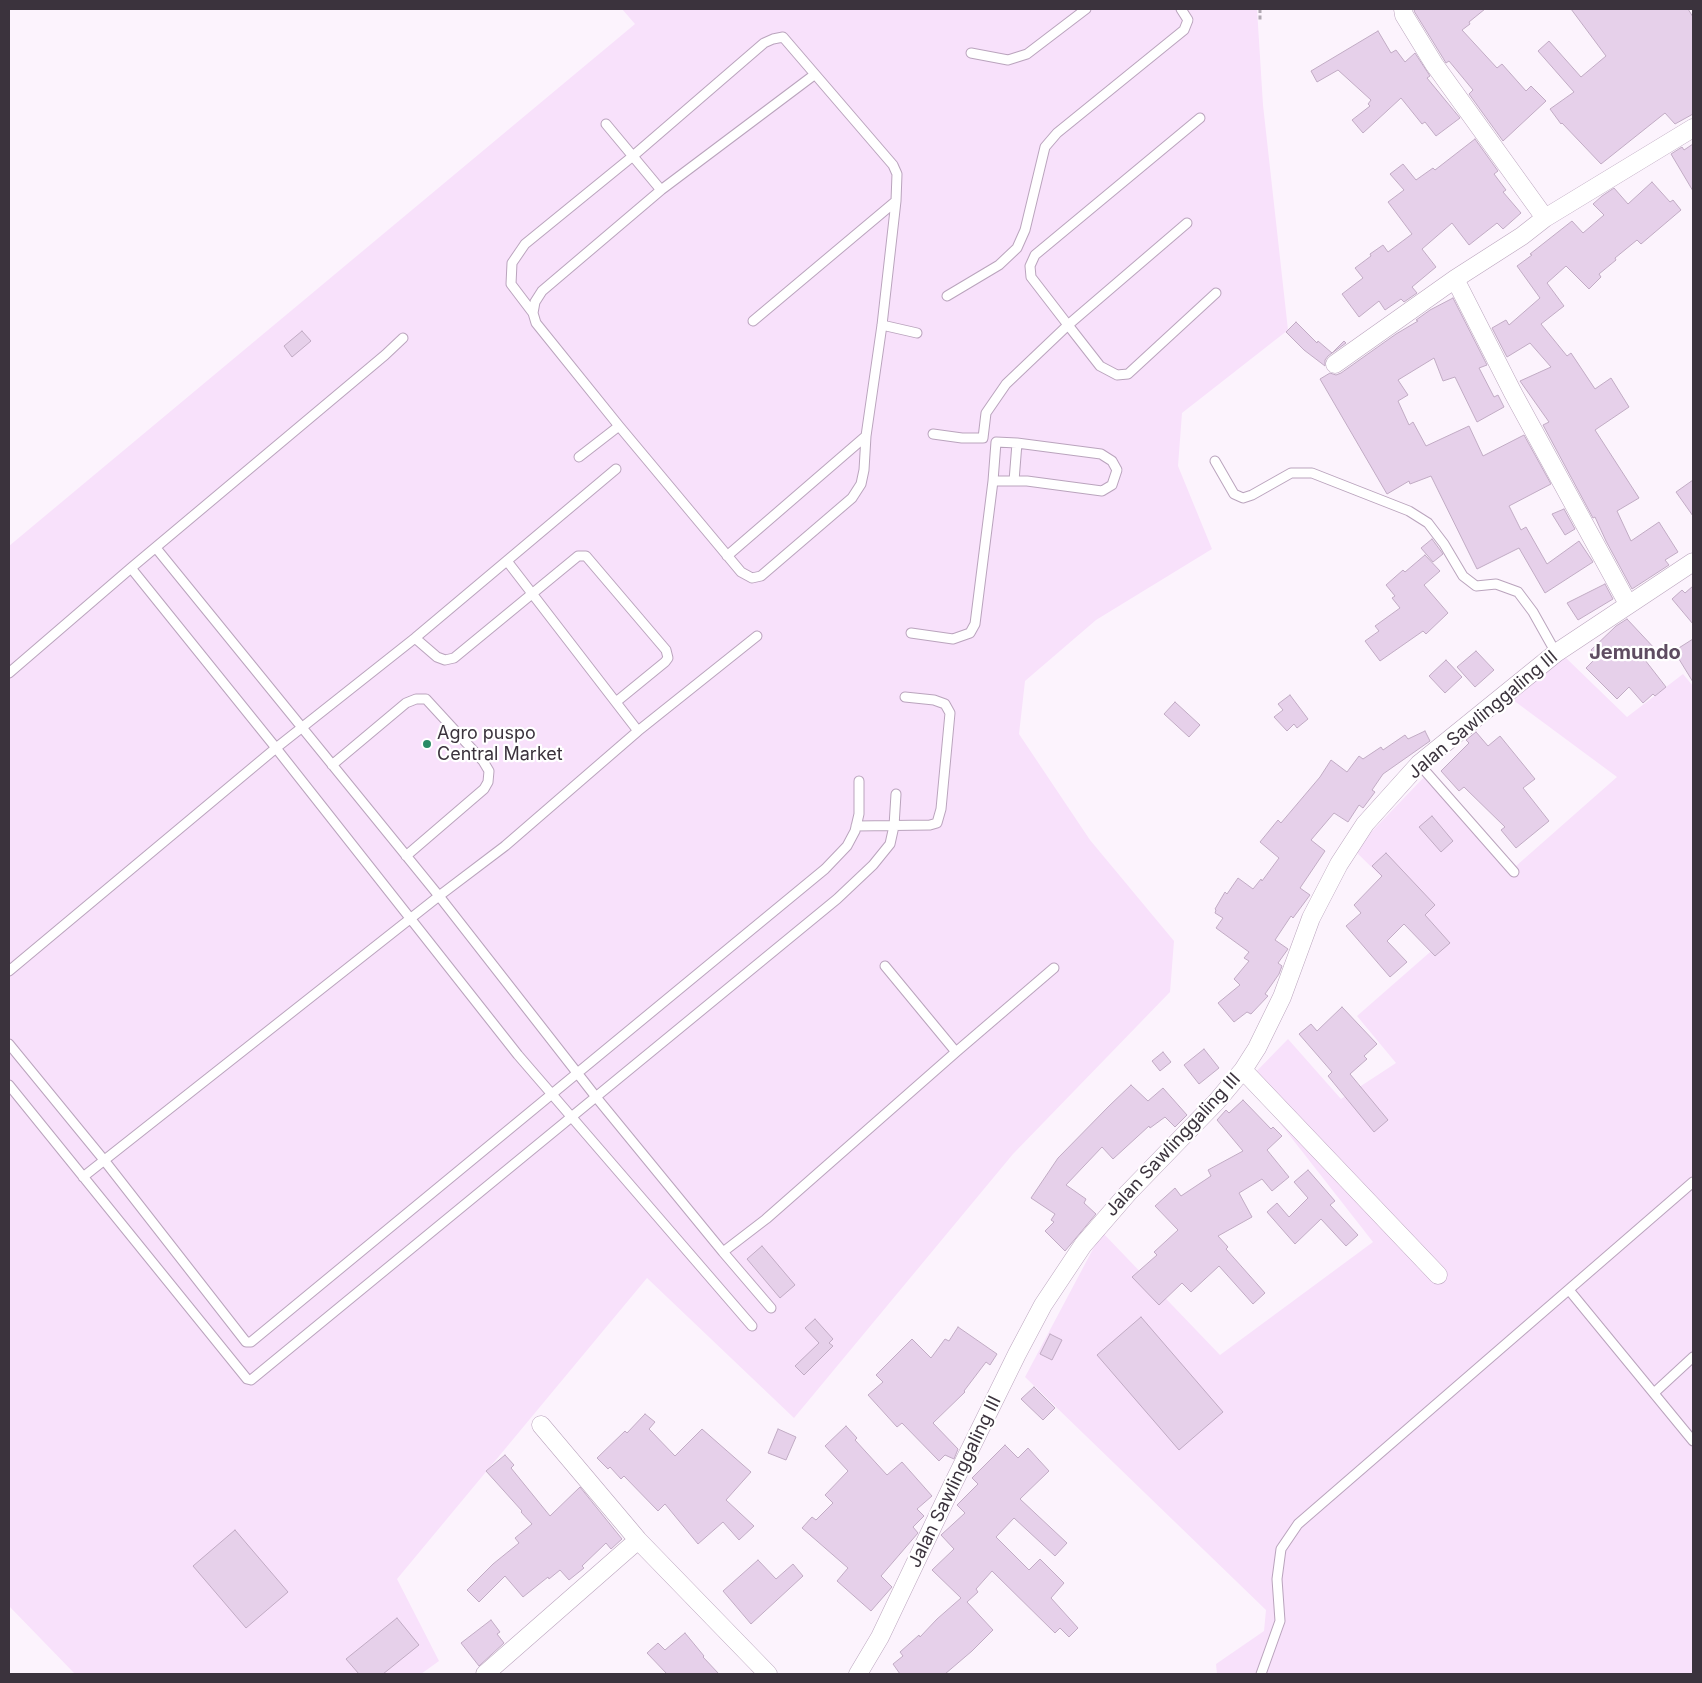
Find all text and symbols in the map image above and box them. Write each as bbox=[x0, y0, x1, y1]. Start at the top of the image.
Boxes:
district label: Jemundo bbox=[1589, 641, 1681, 665]
street label: Jalan Sawlinggaling III bbox=[1404, 646, 1562, 784]
place label: Agro puspo Central Market bbox=[437, 723, 563, 766]
marker: Agro puspo Central Market bbox=[421, 738, 433, 750]
street label: Jalan Sawlinggaling III bbox=[1101, 1069, 1245, 1221]
street label: Jalan Sawlinggaling III bbox=[904, 1393, 1006, 1571]

